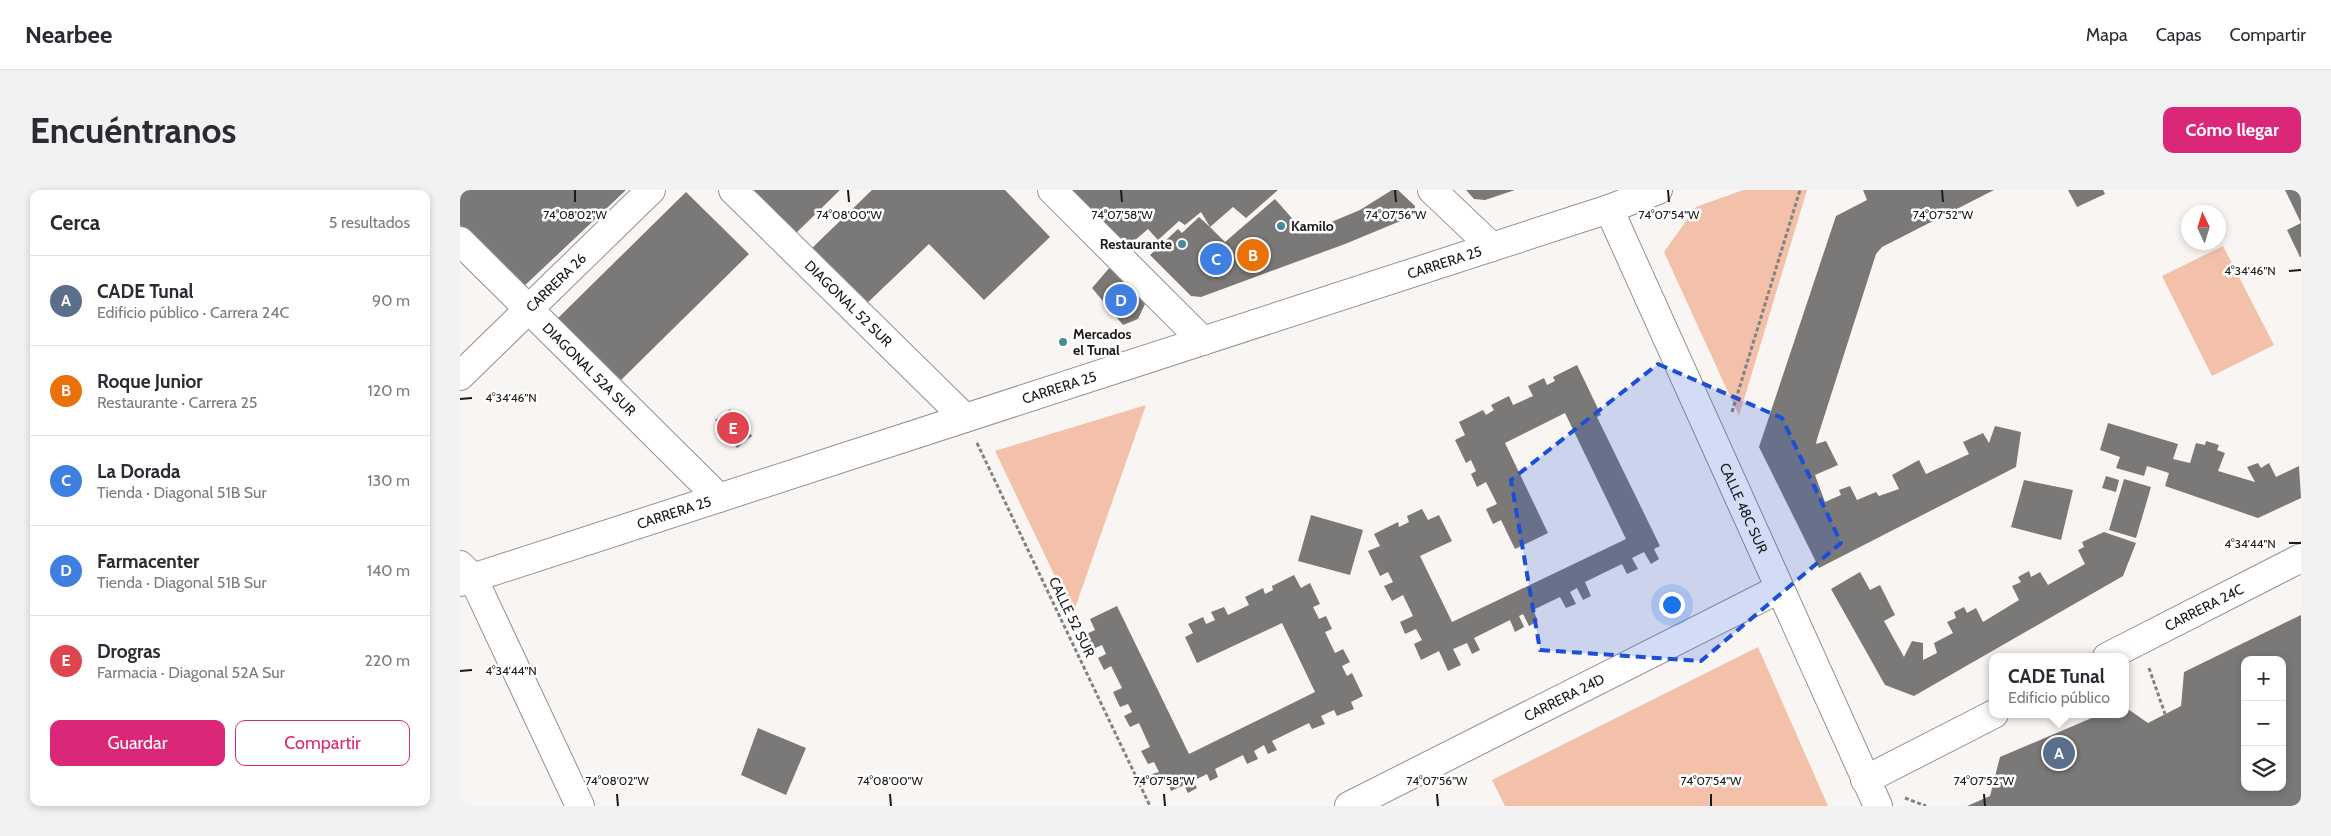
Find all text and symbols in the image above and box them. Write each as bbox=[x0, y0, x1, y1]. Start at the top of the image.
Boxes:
text: Nearbee bbox=[25, 20, 112, 49]
text: Mapa bbox=[2086, 24, 2128, 46]
text: Capas bbox=[2156, 24, 2202, 46]
text: Compartir bbox=[2230, 24, 2306, 46]
button: Cómo llegar bbox=[2163, 107, 2301, 153]
text: Encuéntranos bbox=[30, 109, 236, 152]
north arrow bbox=[2181, 205, 2226, 250]
text: 74°08'02"W bbox=[543, 207, 607, 222]
text: 74°08'00"W bbox=[816, 207, 882, 222]
text: 74°07'58"W bbox=[1091, 207, 1153, 222]
text: 74°07'56"W bbox=[1366, 207, 1427, 222]
text: 74°07'54"W bbox=[1639, 207, 1700, 222]
text: 74°07'52"W bbox=[1913, 207, 1974, 222]
text: Cerca bbox=[50, 210, 100, 235]
text: 5 resultados bbox=[329, 213, 410, 232]
place label: Kamilo bbox=[1291, 217, 1334, 235]
marker: Kamilo bbox=[1275, 220, 1287, 232]
place label: Restaurante bbox=[1100, 235, 1172, 253]
pin: B bbox=[1237, 236, 1269, 274]
marker: Restaurante bbox=[1176, 238, 1188, 250]
pin: C bbox=[1200, 240, 1232, 278]
street label: CARRERA 25 bbox=[1405, 242, 1484, 283]
street label: CARRERA 26 bbox=[522, 249, 590, 316]
street label: DIAGONAL 52 SUR bbox=[801, 256, 897, 351]
text: 4°34'46"N bbox=[2224, 263, 2276, 278]
text: CADE Tunal bbox=[97, 280, 194, 303]
pin: D bbox=[1105, 281, 1137, 319]
text: A bbox=[61, 291, 71, 310]
text: 90 m bbox=[372, 291, 410, 310]
text: Edificio público · Carrera 24C bbox=[97, 303, 289, 322]
street label: DIAGONAL 52A SUR bbox=[539, 319, 640, 420]
place label: Mercados el Tunal bbox=[1073, 325, 1131, 359]
marker: Mercados el Tunal bbox=[1057, 336, 1069, 348]
street label: CARRERA 25 bbox=[1020, 367, 1099, 408]
text: Roque Junior bbox=[97, 370, 203, 393]
text: B bbox=[61, 381, 71, 400]
text: 120 m bbox=[368, 381, 410, 400]
text: 4°34'46"N bbox=[485, 390, 537, 405]
text: Restaurante · Carrera 25 bbox=[97, 393, 257, 412]
pin: E bbox=[717, 409, 749, 447]
text: La Dorada bbox=[97, 460, 181, 483]
street label: CALLE 48C SUR bbox=[1716, 460, 1772, 557]
text: C bbox=[61, 471, 71, 490]
text: 130 m bbox=[367, 471, 410, 490]
text: Tienda · Diagonal 51B Sur bbox=[97, 483, 267, 502]
street label: CARRERA 25 bbox=[635, 492, 713, 533]
text: 4°34'44"N bbox=[2224, 536, 2276, 551]
text: Farmacenter bbox=[97, 550, 199, 573]
text: D bbox=[60, 561, 72, 580]
text: 140 m bbox=[367, 561, 410, 580]
text: Tienda · Diagonal 51B Sur bbox=[97, 573, 267, 592]
street label: CALLE 52 SUR bbox=[1045, 574, 1099, 661]
street label: CARRERA 24C bbox=[2162, 580, 2247, 635]
your location bbox=[1659, 592, 1685, 618]
text: Drogras bbox=[97, 640, 161, 663]
text: E bbox=[61, 651, 71, 670]
text: 220 m bbox=[364, 651, 410, 670]
popup bbox=[1989, 653, 2129, 718]
map controls bbox=[2241, 656, 2286, 791]
button: + bbox=[2241, 656, 2286, 701]
text: Farmacia · Diagonal 52A Sur bbox=[97, 663, 285, 682]
text: 4°34'44"N bbox=[485, 663, 537, 678]
text: CADE Tunal bbox=[2008, 665, 2105, 688]
street label: CARRERA 24D bbox=[1521, 670, 1607, 725]
text: Edificio público bbox=[2008, 688, 2110, 707]
button: − bbox=[2241, 701, 2286, 746]
button: Guardar bbox=[50, 720, 225, 766]
button: Compartir bbox=[235, 720, 410, 766]
pin: A bbox=[2043, 734, 2075, 772]
button: layers bbox=[2241, 746, 2286, 791]
text: 74°08'02"W bbox=[585, 773, 649, 788]
text: 74°08'00"W bbox=[857, 773, 923, 788]
text: 74°07'58"W bbox=[1133, 773, 1195, 788]
text: 74°07'56"W bbox=[1407, 773, 1468, 788]
text: 74°07'54"W bbox=[1681, 773, 1742, 788]
text: 74°07'52"W bbox=[1954, 773, 2015, 788]

